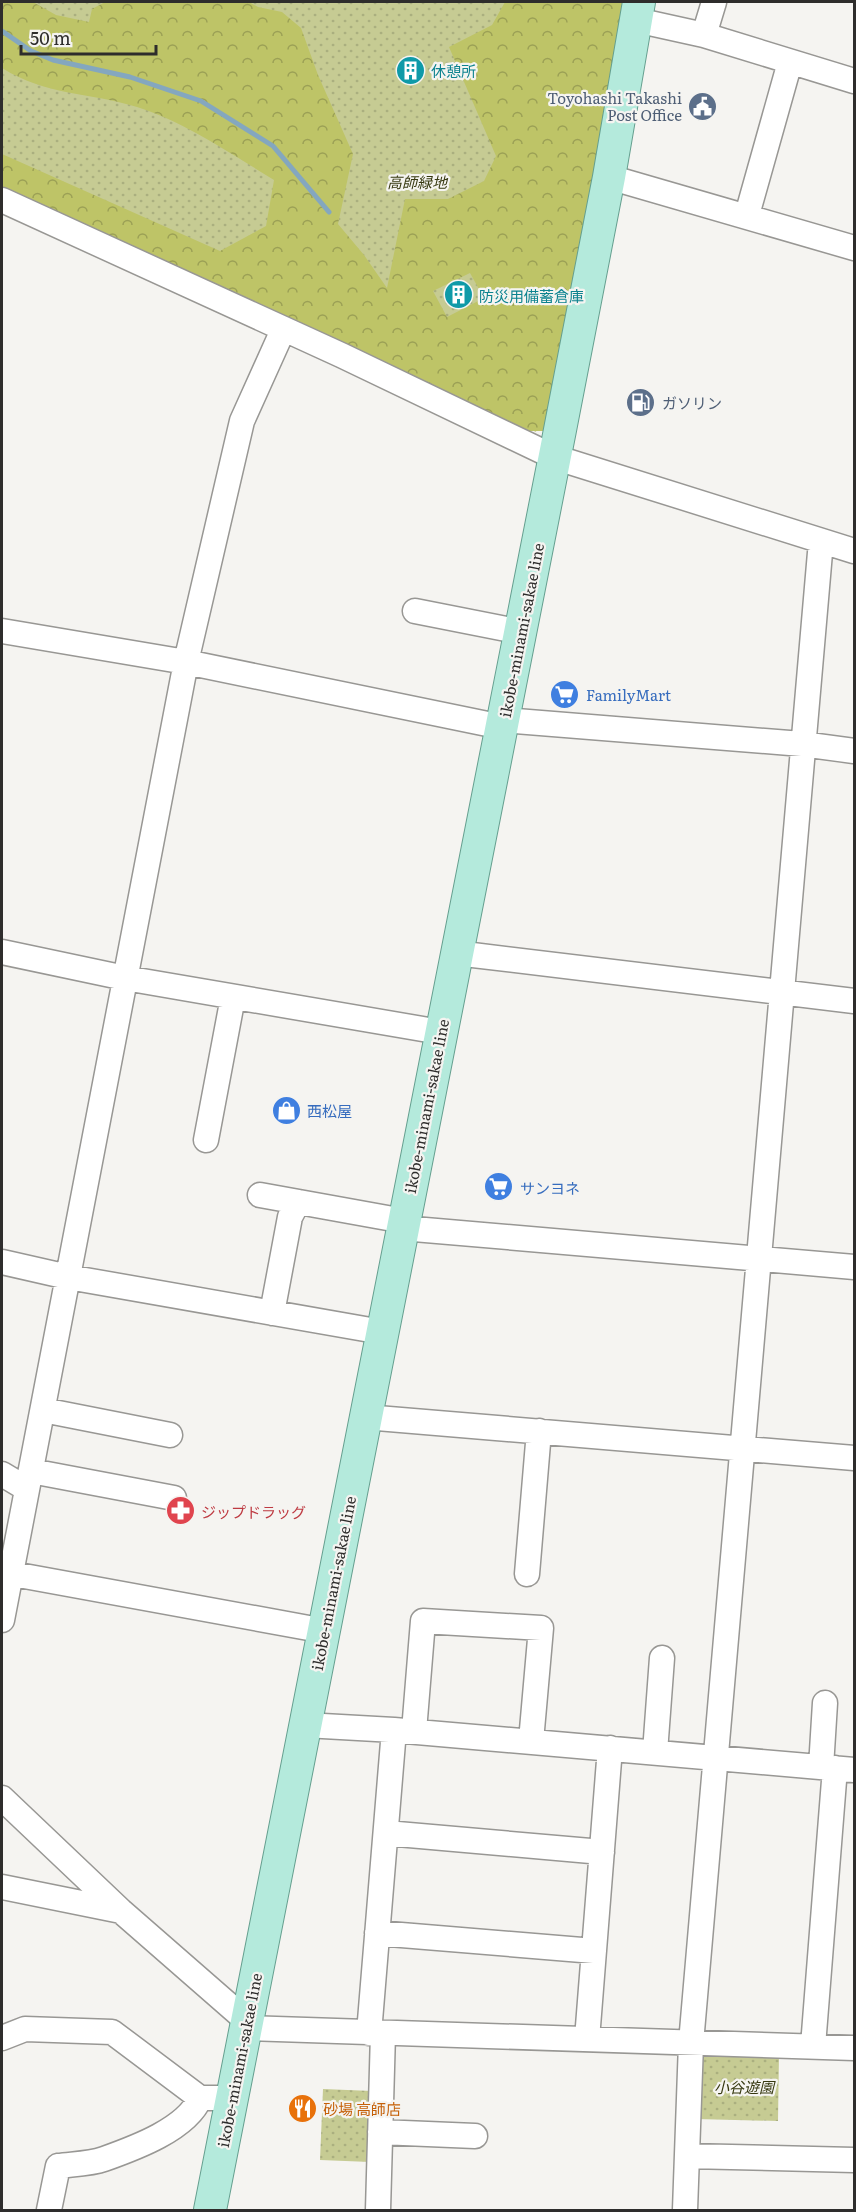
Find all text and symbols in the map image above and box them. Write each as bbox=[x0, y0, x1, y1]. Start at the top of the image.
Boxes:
scale bar bbox=[21, 18, 156, 56]
text: 50 m bbox=[30, 24, 71, 51]
building icon: 休憩所 bbox=[394, 54, 426, 86]
place label: 休憩所 bbox=[431, 59, 476, 82]
place label: Toyohashi Takashi Post Office bbox=[547, 86, 682, 126]
public building icon: Toyohashi Takashi Post Office bbox=[687, 90, 719, 122]
park label: 高師緑地 bbox=[387, 170, 449, 193]
building icon: 防災用備蓄倉庫 bbox=[442, 279, 474, 311]
place label: 防災用備蓄倉庫 bbox=[479, 284, 584, 307]
fuel station icon: ガソリン bbox=[625, 386, 657, 418]
place label: ガソリン bbox=[662, 391, 722, 414]
street label: ikobe-minami-sakae line bbox=[493, 541, 549, 719]
supermarket icon: FamilyMart bbox=[549, 678, 581, 710]
place label: FamilyMart bbox=[586, 683, 671, 706]
street label: ikobe-minami-sakae line bbox=[398, 1017, 454, 1195]
shop icon: 西松屋 bbox=[270, 1094, 302, 1126]
place label: 西松屋 bbox=[307, 1099, 352, 1122]
supermarket icon: サンヨネ bbox=[483, 1171, 515, 1203]
place label: サンヨネ bbox=[520, 1176, 580, 1199]
street label: ikobe-minami-sakae line bbox=[305, 1494, 361, 1672]
pharmacy icon: ジップドラッグ bbox=[164, 1495, 196, 1527]
place label: ジップドラッグ bbox=[201, 1500, 306, 1523]
street label: ikobe-minami-sakae line bbox=[211, 1971, 267, 2149]
park label: 小谷遊園 bbox=[714, 2075, 776, 2098]
restaurant icon: 砂場 高師店 bbox=[286, 2092, 318, 2124]
place label: 砂場 高師店 bbox=[323, 2097, 401, 2120]

